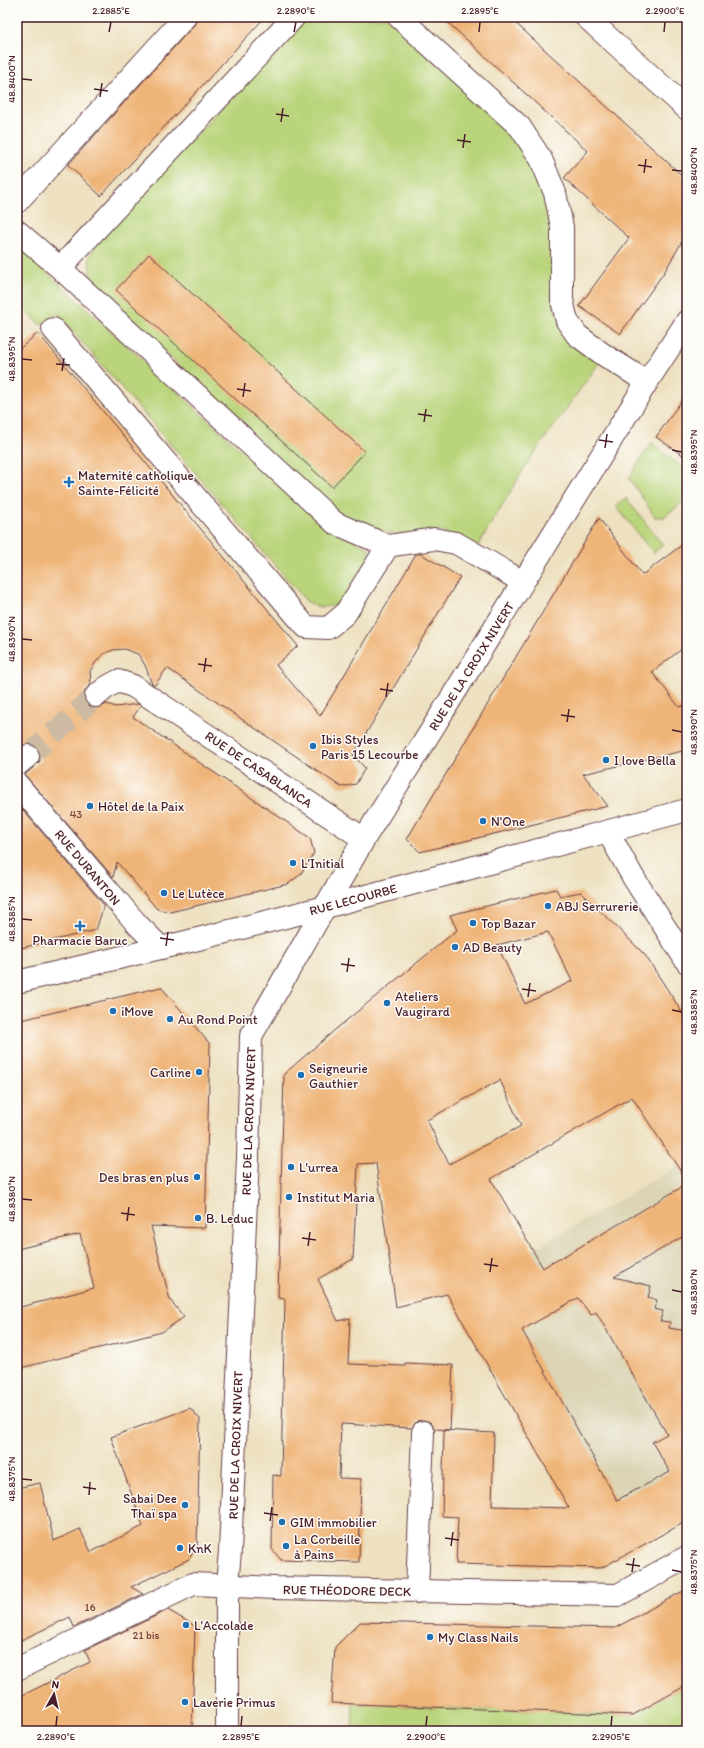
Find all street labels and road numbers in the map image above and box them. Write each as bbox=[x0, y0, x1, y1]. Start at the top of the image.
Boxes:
street label: RUE DE LA CROIX NIVERT bbox=[426, 599, 518, 733]
street label: RUE DE CASABLANCA bbox=[202, 728, 316, 811]
street label: RUE DURANTON bbox=[52, 826, 124, 908]
street label: RUE LECOURBE bbox=[308, 881, 399, 918]
street label: RUE DE LA CROIX NIVERT bbox=[238, 1046, 259, 1196]
street label: RUE DE LA CROIX NIVERT bbox=[225, 1370, 246, 1520]
street label: RUE THÉODORE DECK bbox=[283, 1582, 411, 1599]

